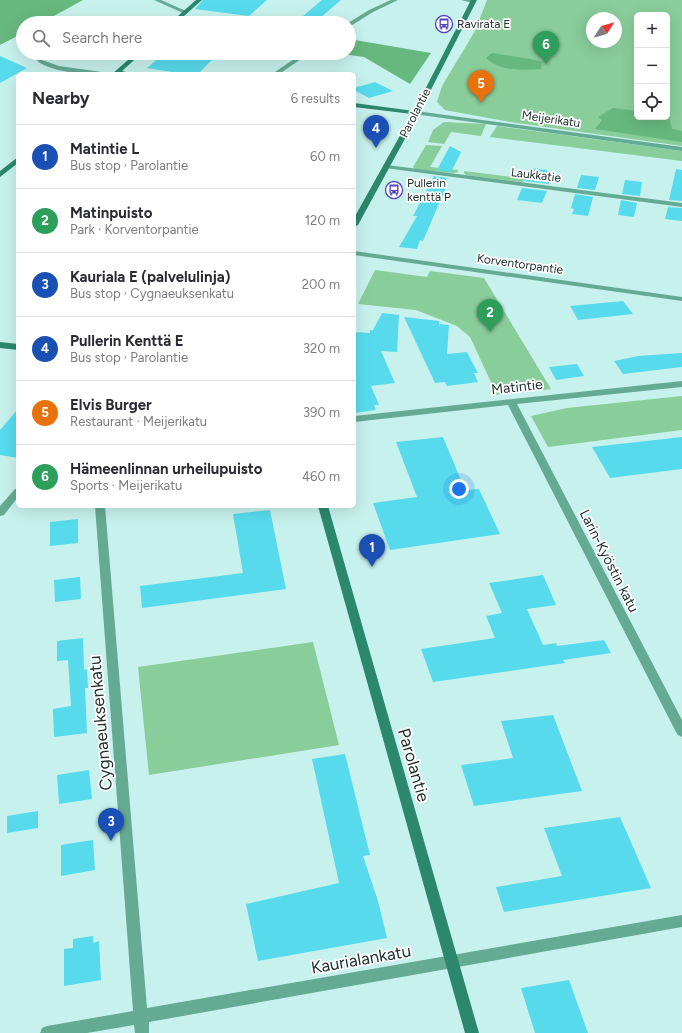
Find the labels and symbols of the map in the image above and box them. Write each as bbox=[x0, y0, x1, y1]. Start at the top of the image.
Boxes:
north arrow bbox=[586, 12, 622, 48]
bus stop icon: Ravirata E bbox=[434, 14, 454, 34]
place label: Ravirata E bbox=[457, 17, 510, 31]
pin: 6 bbox=[533, 31, 559, 64]
pin: 5 bbox=[468, 70, 494, 103]
street label: Parolantie bbox=[397, 86, 434, 140]
street label: Meijerikatu bbox=[521, 108, 581, 130]
pin: 4 bbox=[363, 115, 389, 148]
street label: Laukkatie bbox=[510, 165, 562, 185]
place label: Pullerin kenttä P bbox=[407, 176, 451, 204]
bus stop icon: Pullerin kenttä P bbox=[384, 180, 404, 200]
street label: Korventorpantie bbox=[476, 251, 564, 277]
pin: 2 bbox=[477, 299, 503, 332]
street label: Matintie bbox=[490, 376, 544, 398]
your location bbox=[449, 479, 469, 499]
street label: Larin-Kyöstin katu bbox=[576, 507, 642, 615]
pin: 1 bbox=[359, 534, 385, 567]
street label: Cygnaeuksenkatu bbox=[84, 655, 116, 791]
street label: Parolantie bbox=[394, 726, 434, 804]
pin: 3 bbox=[98, 808, 124, 841]
street label: Kaurialankatu bbox=[309, 940, 413, 978]

